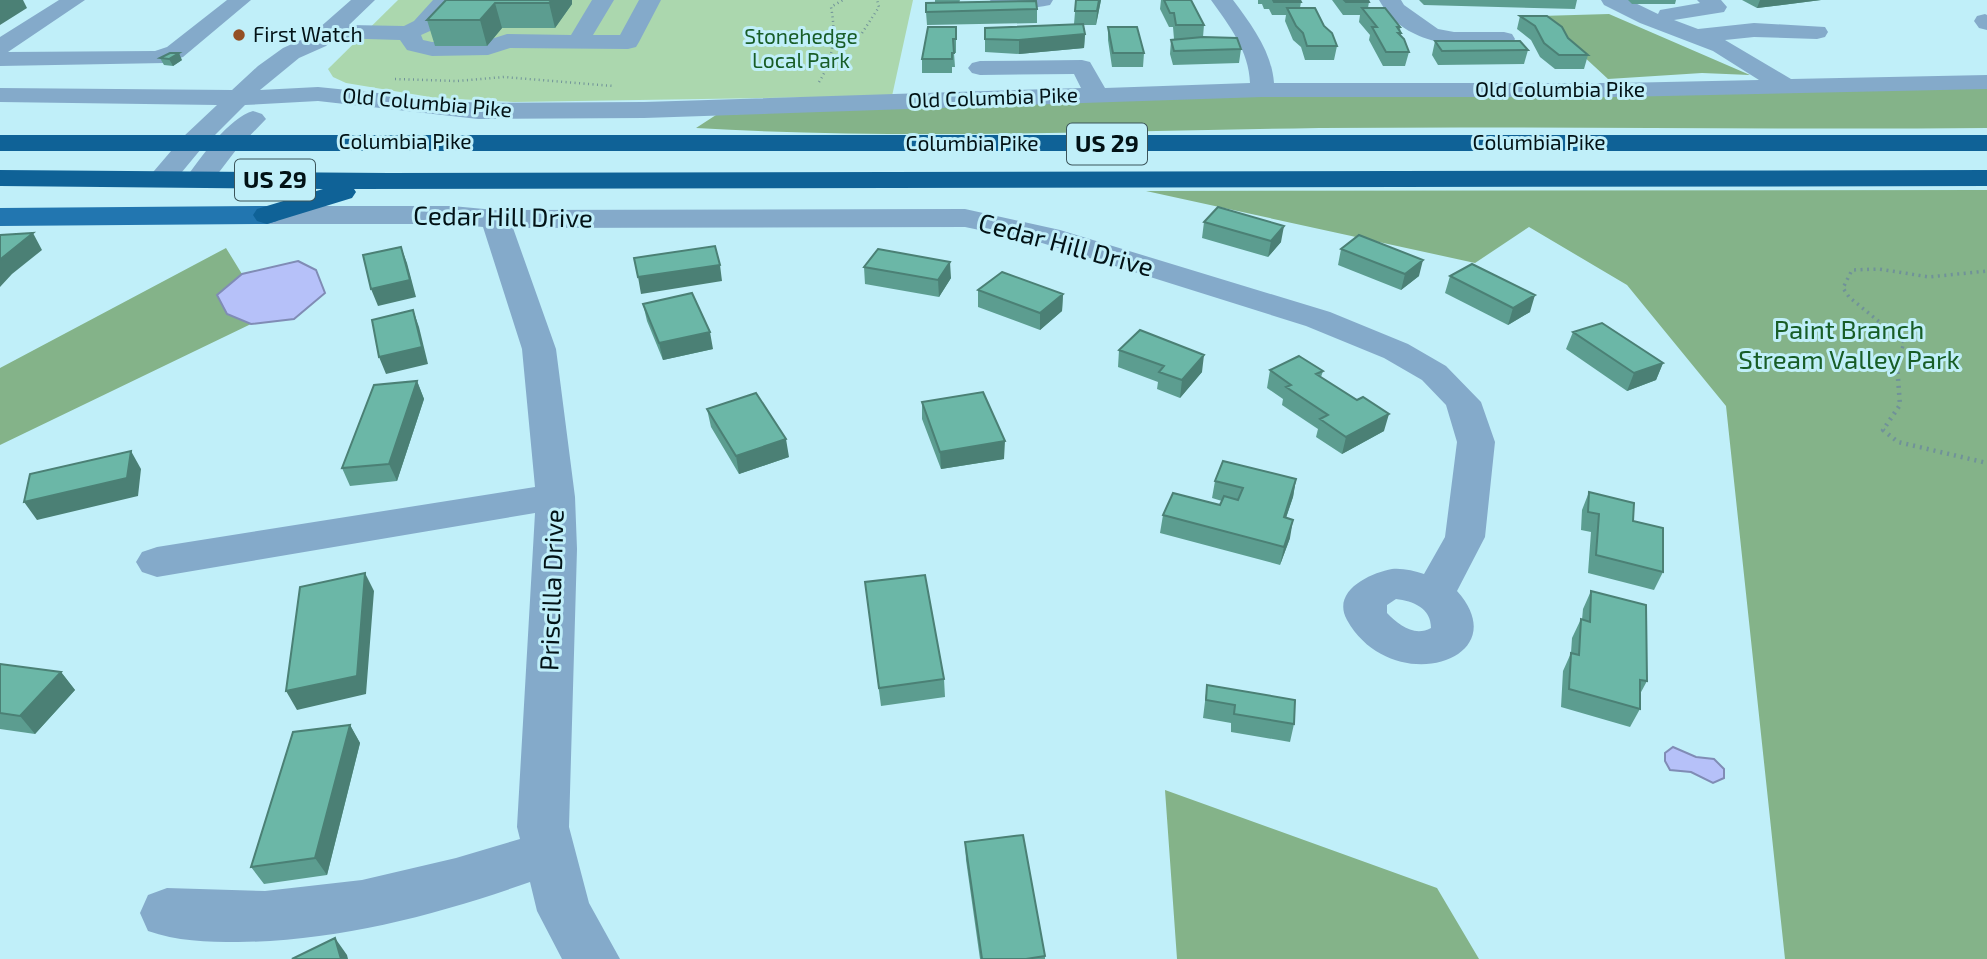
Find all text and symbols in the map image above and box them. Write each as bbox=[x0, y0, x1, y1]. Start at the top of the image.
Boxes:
place label: First Watch bbox=[253, 21, 363, 46]
park label: Stonehedge Local Park bbox=[744, 23, 858, 72]
marker: First Watch bbox=[231, 27, 247, 43]
street label: Old Columbia Pike bbox=[1475, 76, 1645, 101]
street label: Old Columbia Pike bbox=[908, 81, 1078, 112]
street label: Old Columbia Pike bbox=[341, 82, 513, 121]
road number: US 29 bbox=[1067, 124, 1147, 164]
street label: Columbia Pike bbox=[338, 128, 472, 153]
street label: Columbia Pike bbox=[1472, 129, 1606, 154]
street label: Columbia Pike bbox=[905, 130, 1039, 155]
road number: US 29 bbox=[235, 160, 315, 200]
street label: Cedar Hill Drive bbox=[413, 198, 593, 233]
street label: Cedar Hill Drive bbox=[976, 205, 1157, 282]
park label: Paint Branch Stream Valley Park bbox=[1738, 313, 1960, 374]
street label: Priscilla Drive bbox=[532, 509, 569, 671]

